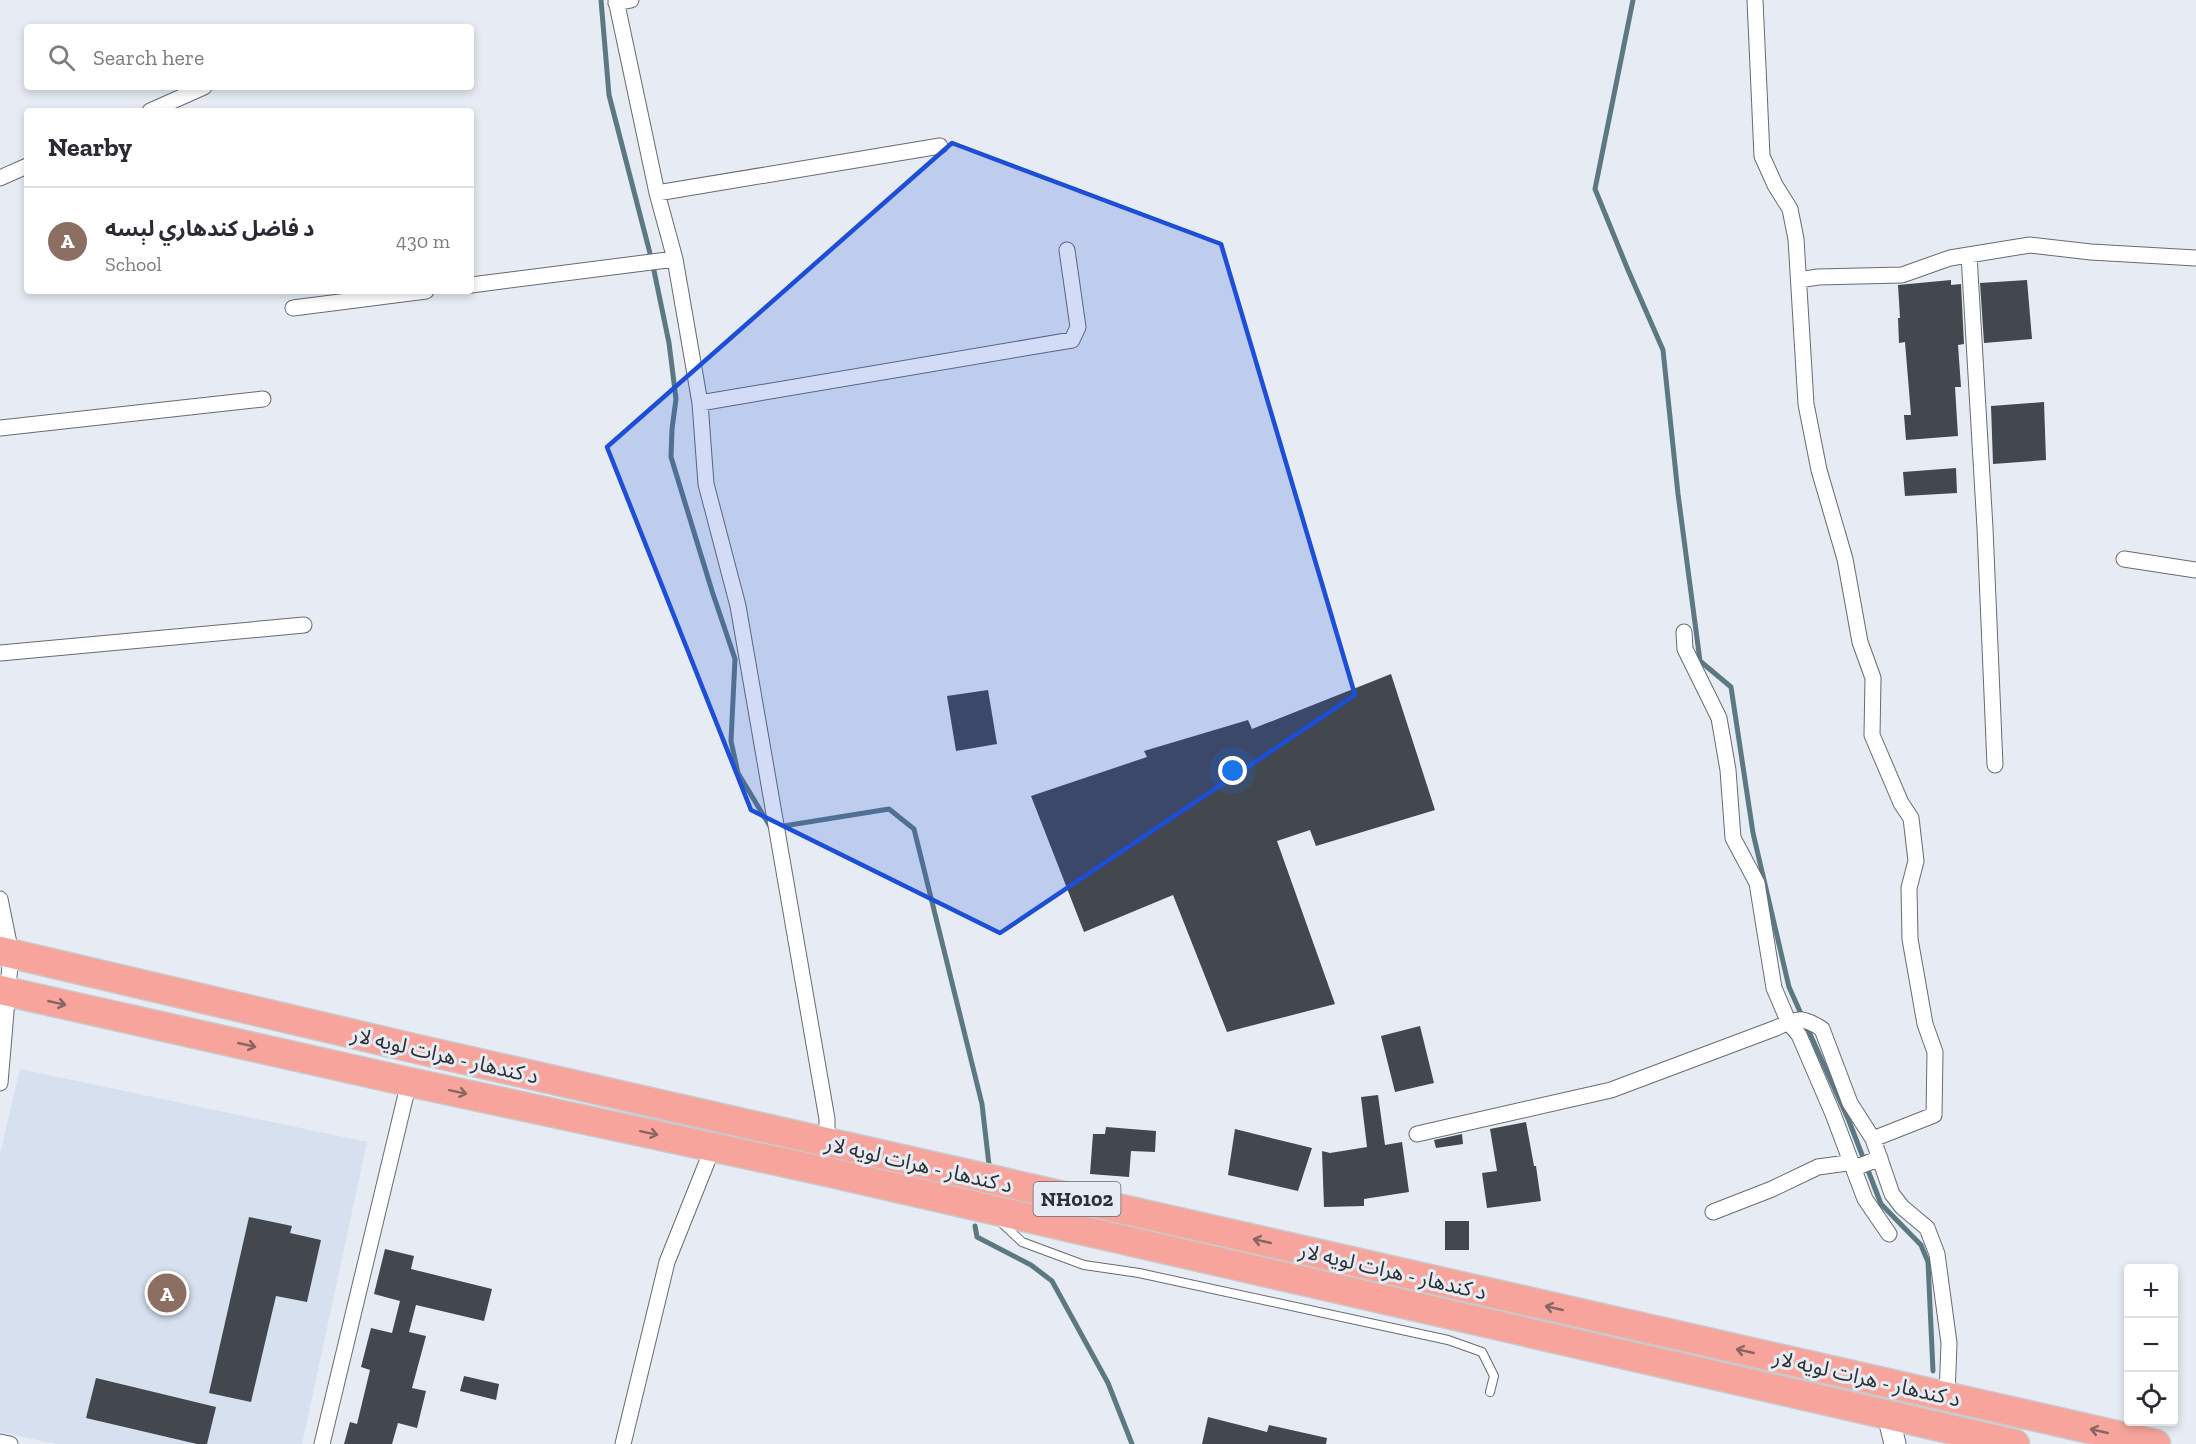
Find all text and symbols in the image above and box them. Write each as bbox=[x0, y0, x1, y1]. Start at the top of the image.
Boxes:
search box bbox=[24, 24, 474, 90]
icon: search bbox=[45, 41, 78, 74]
text: Search here bbox=[93, 44, 204, 71]
text: Nearby bbox=[48, 131, 132, 163]
text: د فاضل کندهاري لېسه bbox=[105, 215, 314, 242]
text: A bbox=[61, 229, 74, 253]
text: 430 m bbox=[396, 229, 450, 253]
text: School bbox=[105, 252, 162, 276]
your location bbox=[1218, 756, 1247, 785]
one-way arrow bbox=[47, 997, 66, 1009]
street label: د کندهار - هرات لويه لار bbox=[348, 1021, 541, 1089]
one-way arrow bbox=[238, 1040, 257, 1052]
one-way arrow bbox=[448, 1087, 467, 1098]
one-way arrow bbox=[639, 1128, 658, 1139]
street label: د کندهار - هرات لويه لار bbox=[822, 1130, 1015, 1198]
road number: NH0102 bbox=[1034, 1182, 1120, 1216]
one-way arrow bbox=[1253, 1235, 1272, 1247]
street label: د کندهار - هرات لويه لار bbox=[1296, 1237, 1489, 1305]
map controls bbox=[2124, 1264, 2178, 1426]
button: + bbox=[2124, 1264, 2178, 1318]
pin: A bbox=[148, 1270, 186, 1316]
one-way arrow bbox=[1545, 1301, 1564, 1313]
button: − bbox=[2124, 1318, 2178, 1372]
one-way arrow bbox=[1735, 1344, 1754, 1356]
street label: د کندهار - هرات لويه لار bbox=[1770, 1344, 1963, 1412]
button: locate bbox=[2124, 1372, 2178, 1426]
one-way arrow bbox=[2089, 1425, 2109, 1436]

